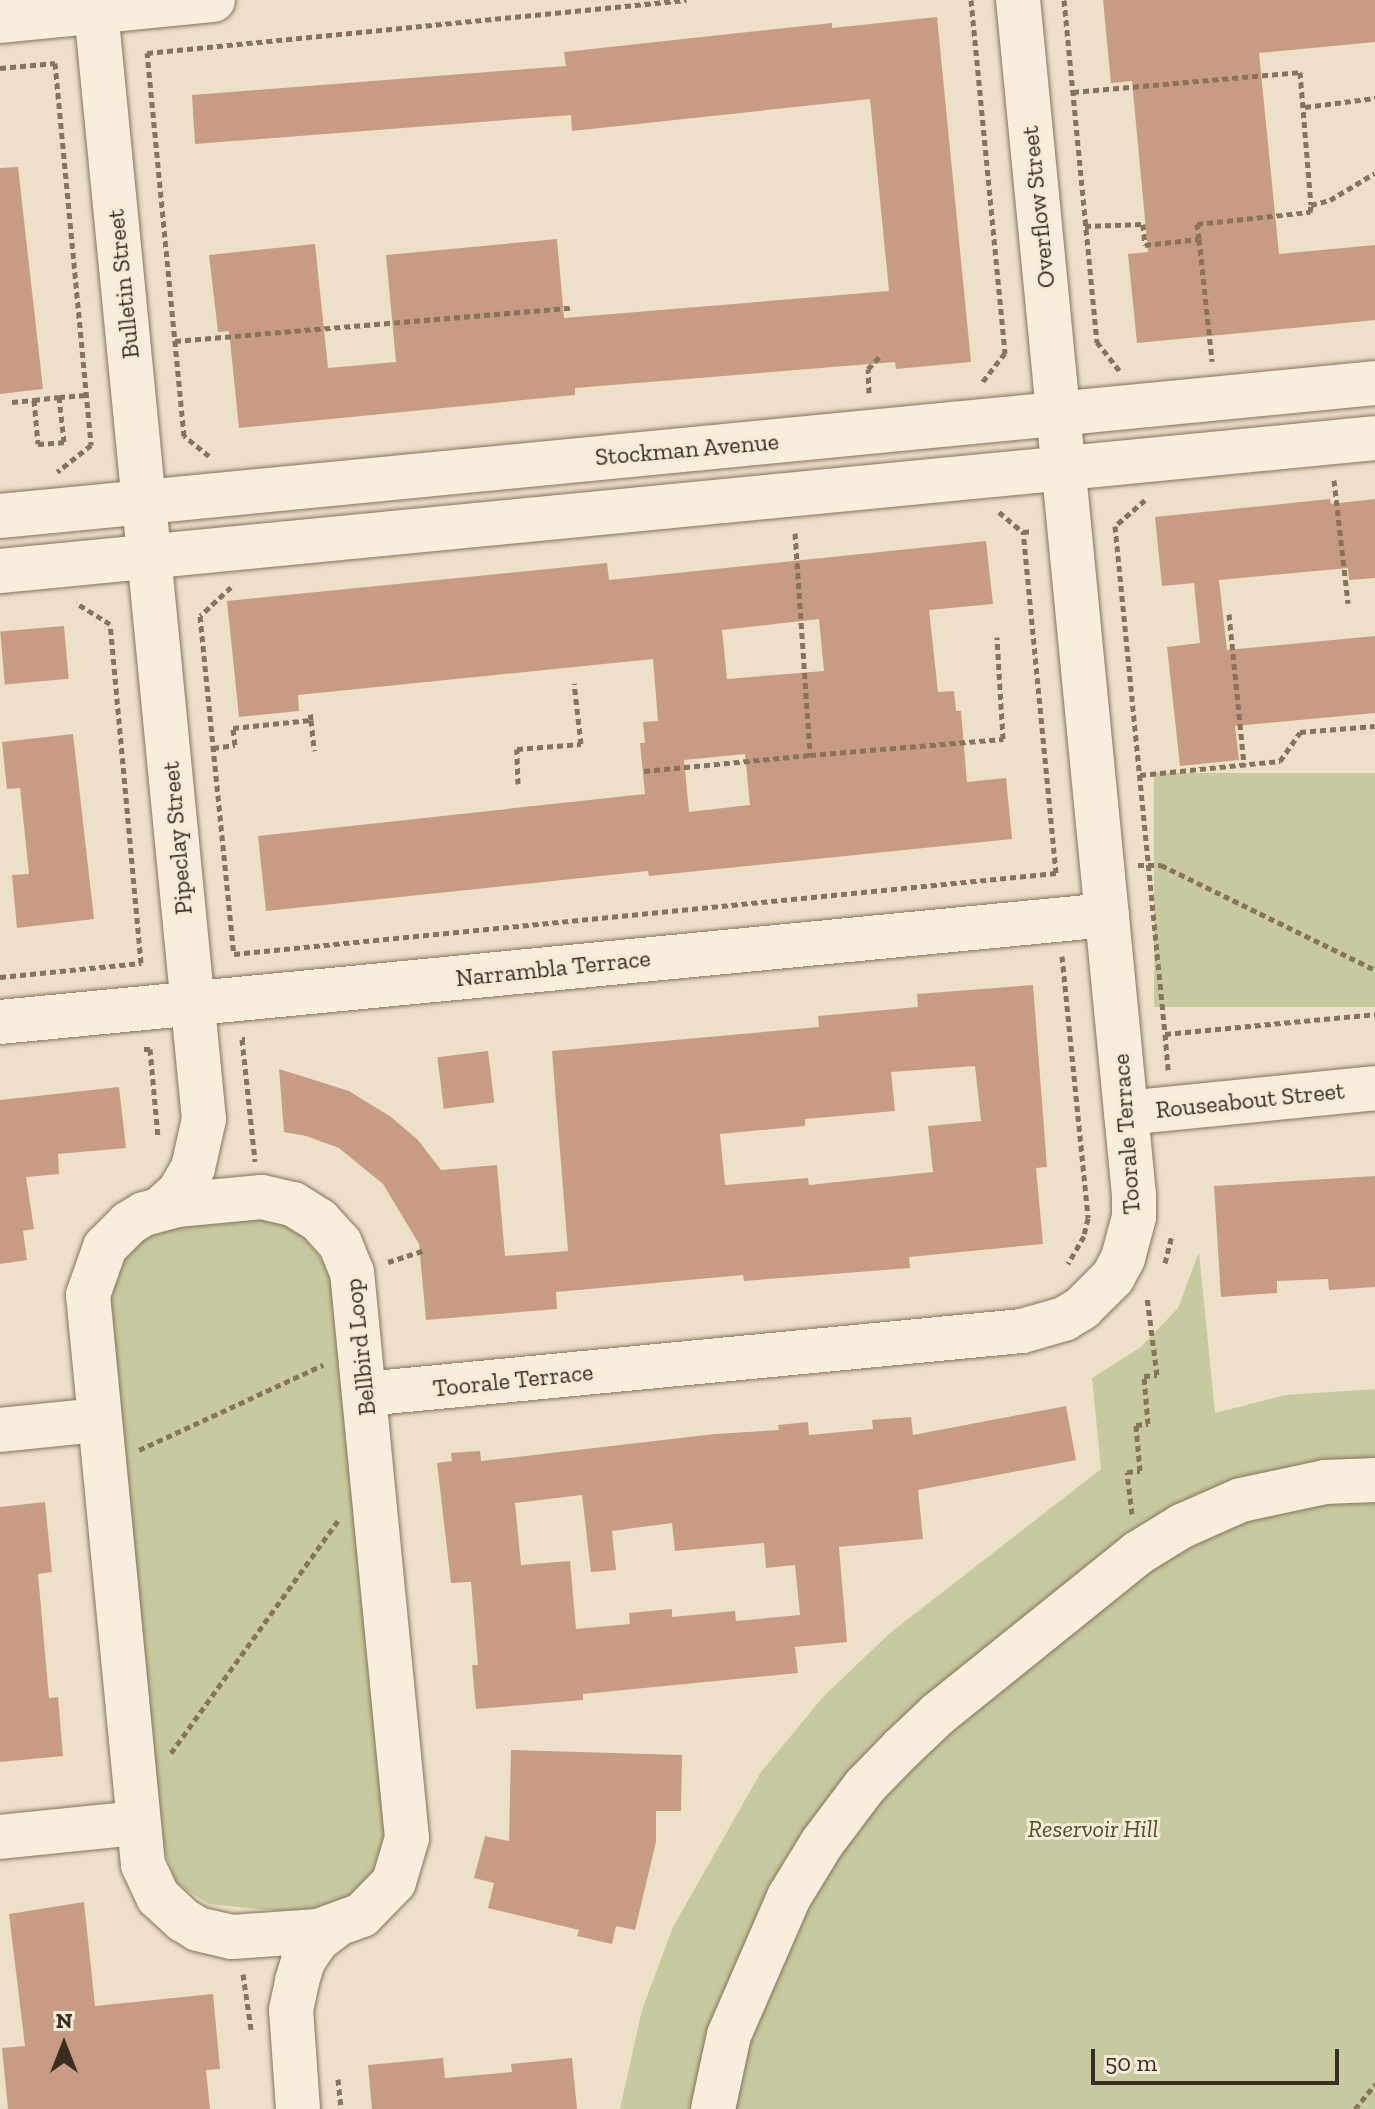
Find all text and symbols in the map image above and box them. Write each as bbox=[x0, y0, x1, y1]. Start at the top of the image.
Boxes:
street label: Overflow Street bbox=[1015, 124, 1061, 290]
street label: Bulletin Street bbox=[101, 208, 145, 360]
street label: Stockman Avenue bbox=[594, 427, 780, 471]
street label: Pipeclay Street bbox=[156, 760, 198, 916]
street label: Narrambla Terrace bbox=[454, 943, 652, 993]
street label: Toorale Terrace bbox=[1106, 1052, 1146, 1216]
street label: Rouseabout Street bbox=[1154, 1076, 1346, 1124]
street label: Bellbird Loop bbox=[338, 1277, 382, 1417]
street label: Toorale Terrace bbox=[431, 1357, 595, 1403]
park label: Reservoir Hill bbox=[1028, 1815, 1158, 1843]
north arrow bbox=[24, 2005, 104, 2085]
text: N bbox=[56, 2007, 72, 2034]
scale bar bbox=[1095, 2033, 1343, 2083]
text: 50 m bbox=[1105, 2048, 1157, 2077]

